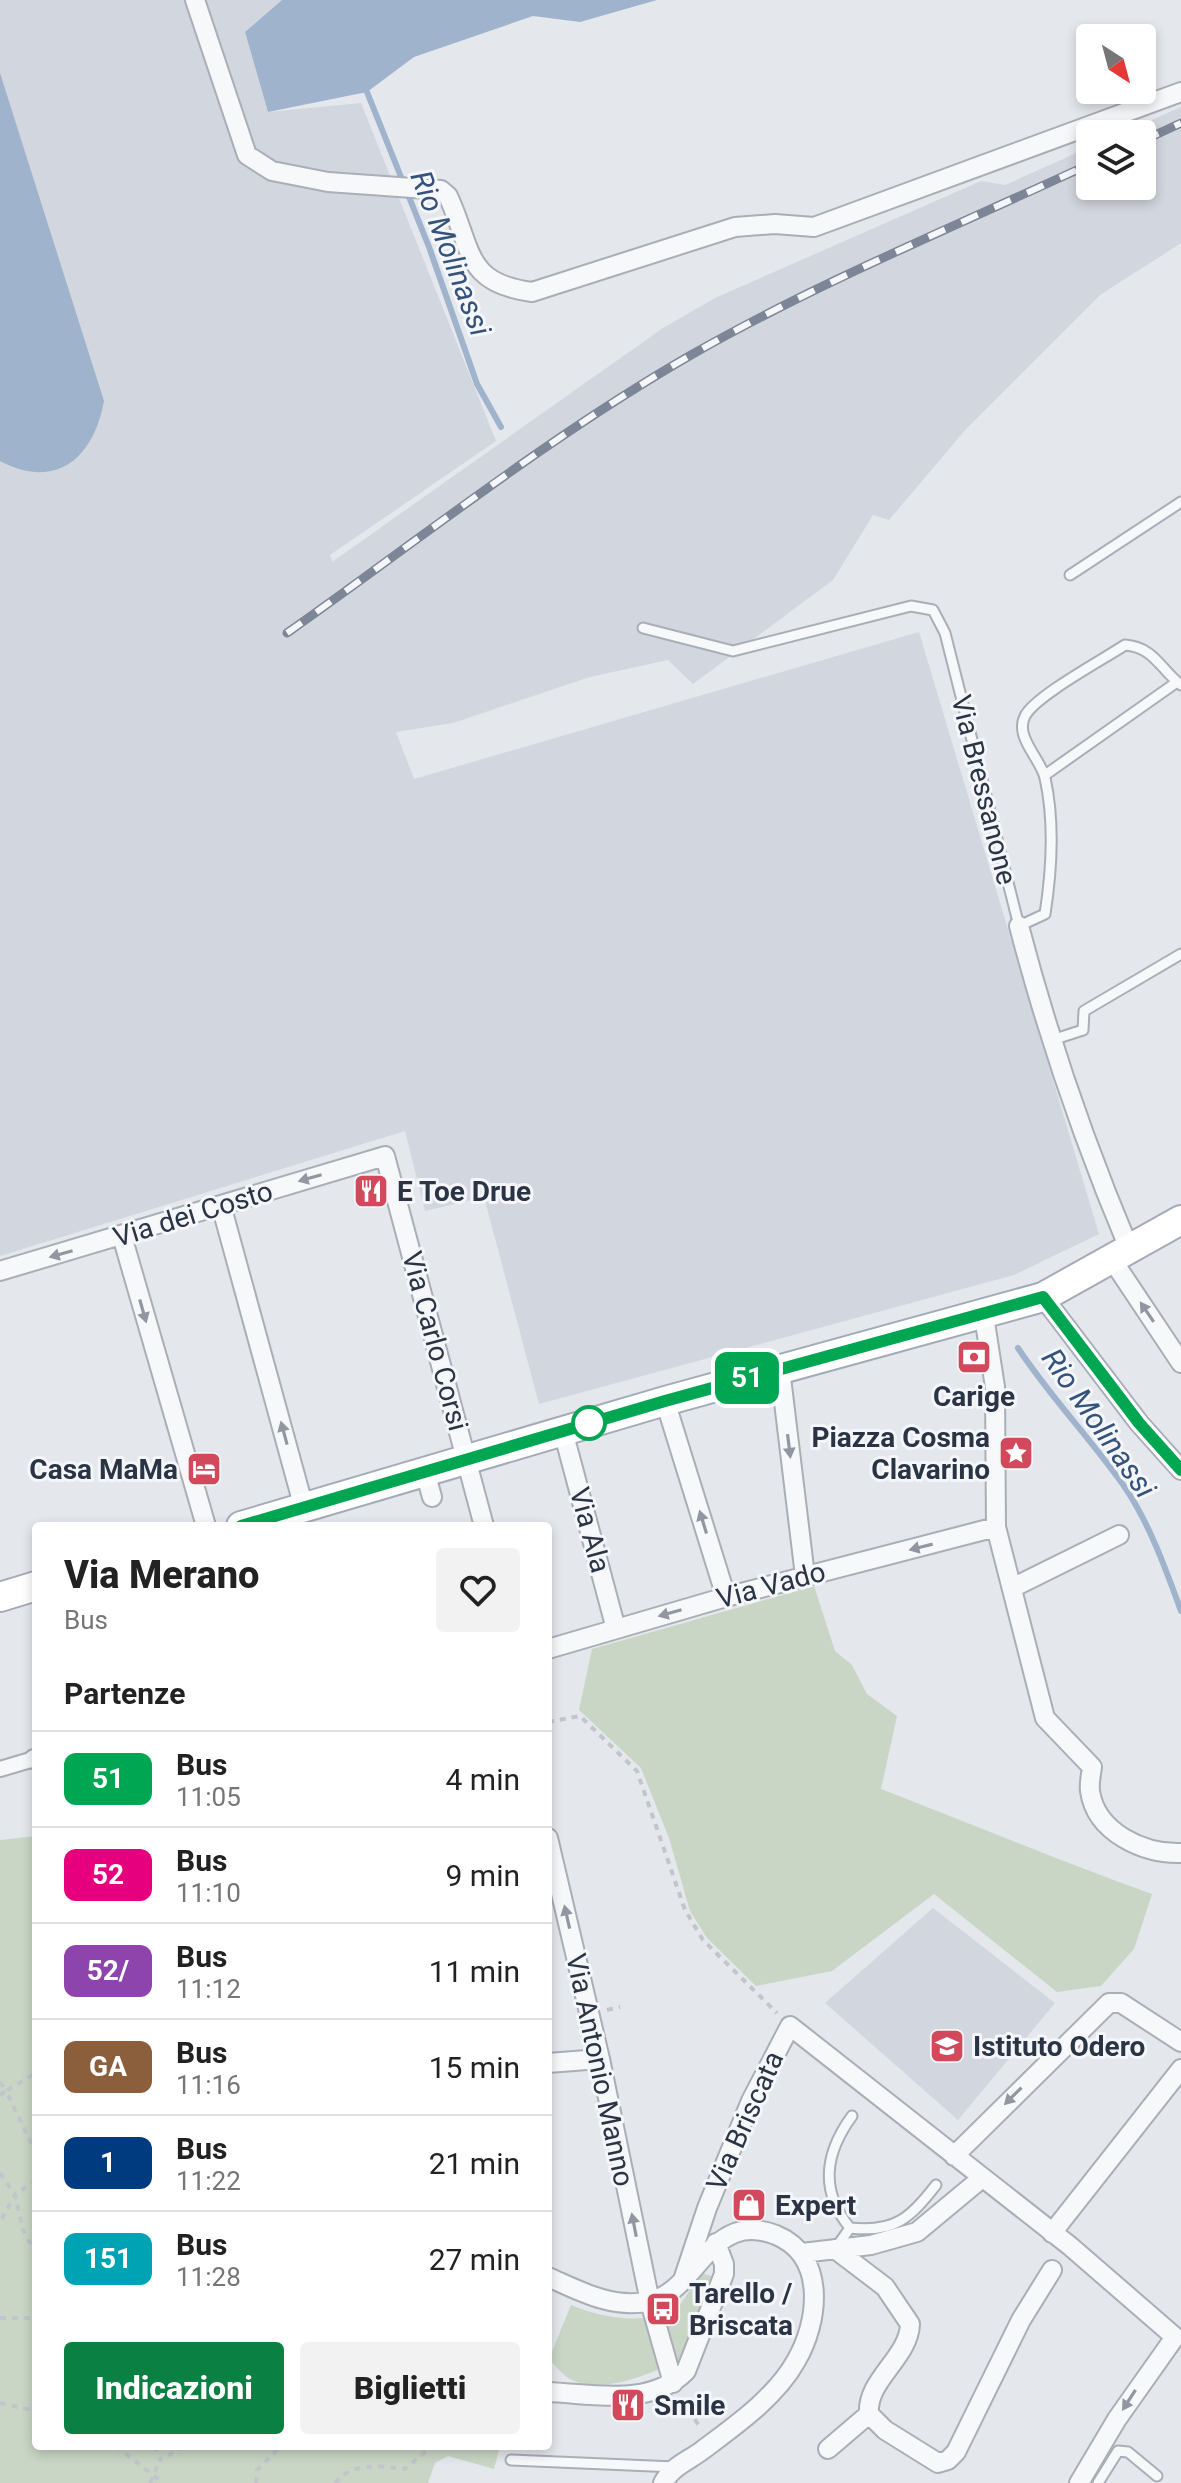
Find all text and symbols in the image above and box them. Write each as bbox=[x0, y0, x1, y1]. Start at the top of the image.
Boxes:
north arrow bbox=[1076, 24, 1156, 104]
map controls bbox=[1076, 24, 1156, 200]
button: layers bbox=[1076, 120, 1156, 200]
water label: Rio Molinassi bbox=[403, 165, 499, 341]
street label: Via Bressanone bbox=[944, 692, 1024, 888]
one-way arrow bbox=[298, 1172, 322, 1185]
restaurant icon: E Toe Drue bbox=[352, 1172, 390, 1210]
street label: Via dei Costo bbox=[109, 1174, 277, 1254]
place label: E Toe Drue bbox=[397, 1175, 531, 1208]
one-way arrow bbox=[49, 1248, 74, 1260]
street label: Via Carlo Corsi bbox=[395, 1248, 475, 1434]
one-way arrow bbox=[137, 1300, 150, 1324]
one-way arrow bbox=[1140, 1302, 1155, 1323]
bank icon: Carige bbox=[955, 1338, 993, 1376]
water label: Rio Molinassi bbox=[1035, 1342, 1164, 1505]
line badge: 51 bbox=[711, 1352, 783, 1404]
text: 51 bbox=[731, 1361, 763, 1394]
place label: Carige bbox=[933, 1380, 1015, 1413]
unlabelled marker bbox=[572, 1406, 606, 1440]
one-way arrow bbox=[277, 1420, 289, 1445]
place label: Piazza Cosma Clavarino bbox=[811, 1421, 990, 1486]
one-way arrow bbox=[783, 1434, 796, 1459]
place icon: Piazza Cosma Clavarino bbox=[997, 1434, 1035, 1472]
hotel icon: Casa MaMa bbox=[185, 1450, 223, 1488]
place label: Casa MaMa bbox=[29, 1453, 178, 1486]
street label: Via Ala bbox=[563, 1484, 617, 1576]
one-way arrow bbox=[696, 1510, 709, 1534]
one-way arrow bbox=[908, 1541, 933, 1553]
button: heart bbox=[436, 1548, 520, 1632]
text: Via Merano bbox=[64, 1553, 259, 1597]
street label: Via Vado bbox=[713, 1555, 829, 1615]
text: Bus bbox=[64, 1605, 108, 1635]
one-way arrow bbox=[657, 1607, 681, 1620]
text: Partenze bbox=[64, 1676, 185, 1711]
text: Bus bbox=[176, 1747, 227, 1782]
text: 51 bbox=[92, 1762, 124, 1795]
text: 4 min bbox=[446, 1762, 520, 1797]
text: 11:05 bbox=[176, 1782, 241, 1812]
text: Bus bbox=[176, 1843, 227, 1878]
text: 52 bbox=[92, 1858, 124, 1891]
text: 9 min bbox=[446, 1858, 520, 1893]
text: 11:10 bbox=[176, 1878, 241, 1908]
one-way arrow bbox=[560, 1904, 572, 1929]
text: Bus bbox=[176, 1939, 227, 1974]
street label: Via Antonio Manno bbox=[559, 1951, 641, 2189]
text: 52/ bbox=[87, 1954, 129, 1987]
text: 11 min bbox=[429, 1954, 520, 1989]
text: 11:12 bbox=[176, 1974, 241, 2004]
school or university icon: Istituto Odero bbox=[928, 2027, 966, 2065]
place label: Istituto Odero bbox=[973, 2030, 1145, 2063]
text: Bus bbox=[176, 2035, 227, 2070]
street label: Via Briscata bbox=[700, 2046, 790, 2196]
text: GA bbox=[89, 2050, 127, 2083]
text: 15 min bbox=[429, 2050, 520, 2085]
text: 11:16 bbox=[176, 2070, 241, 2100]
one-way arrow bbox=[1004, 2086, 1023, 2105]
text: Bus bbox=[176, 2131, 227, 2166]
text: 1 bbox=[100, 2146, 116, 2179]
text: 21 min bbox=[429, 2146, 520, 2181]
text: 11:22 bbox=[176, 2166, 241, 2196]
shop icon: Expert bbox=[730, 2186, 768, 2224]
place label: Expert bbox=[775, 2189, 856, 2222]
one-way arrow bbox=[627, 2213, 640, 2238]
text: Bus bbox=[176, 2227, 227, 2262]
text: 151 bbox=[84, 2242, 132, 2275]
text: 27 min bbox=[429, 2242, 520, 2277]
text: 11:28 bbox=[176, 2262, 241, 2292]
place label: Tarello / Briscata bbox=[689, 2277, 793, 2342]
bus stop icon: Tarello / Briscata bbox=[644, 2290, 682, 2328]
button: Indicazioni bbox=[64, 2342, 284, 2434]
button: Biglietti bbox=[300, 2342, 520, 2434]
restaurant icon: Smile bbox=[609, 2386, 647, 2424]
place label: Smile bbox=[654, 2389, 725, 2422]
one-way arrow bbox=[1122, 2390, 1137, 2411]

